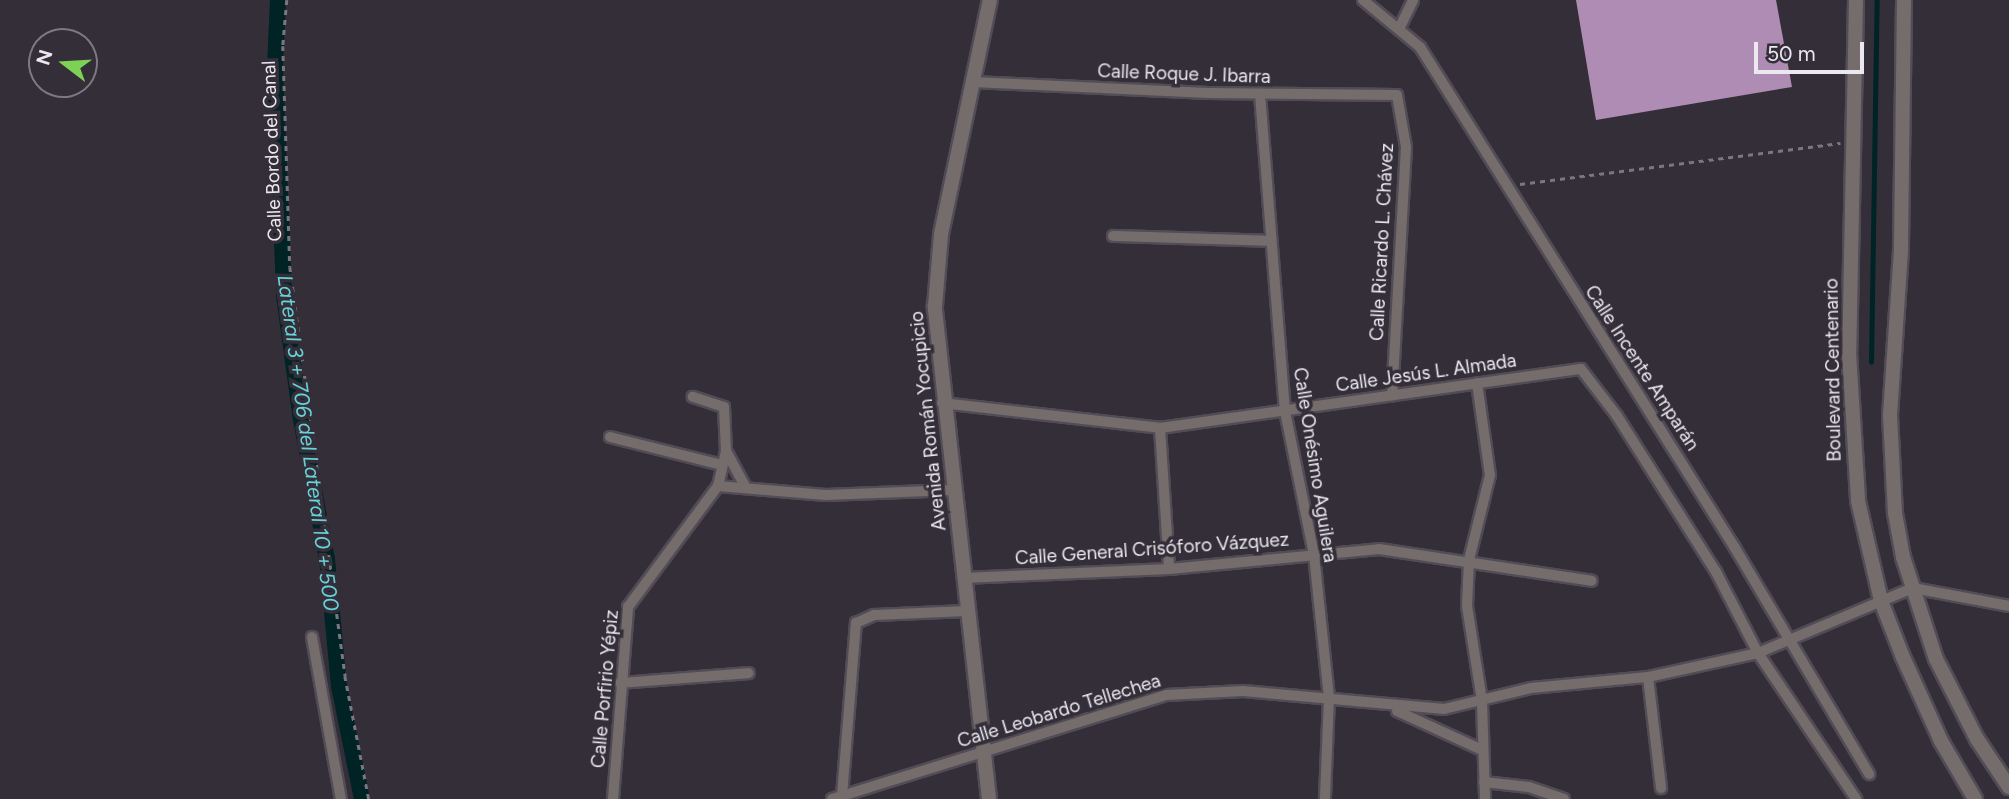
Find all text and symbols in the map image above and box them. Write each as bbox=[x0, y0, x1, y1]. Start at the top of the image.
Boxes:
north arrow bbox=[28, 28, 98, 98]
scale bar bbox=[1757, 28, 1867, 72]
text: 50 m bbox=[1767, 41, 1816, 66]
text: N bbox=[31, 47, 57, 68]
street label: Calle Bordo del Canal bbox=[257, 60, 287, 242]
street label: Calle Roque J. Ibarra bbox=[1097, 60, 1271, 88]
street label: Calle Ricardo L. Chávez bbox=[1365, 143, 1399, 341]
water label: Lateral 3 + 706 del Lateral 10 + 500 bbox=[272, 273, 344, 613]
street label: Boulevard Centenario bbox=[1820, 278, 1846, 462]
street label: Calle Incente Amparán bbox=[1580, 281, 1704, 455]
street label: Avenida Román Yocupicio bbox=[905, 310, 951, 532]
street label: Calle Jesús L. Almada bbox=[1334, 349, 1518, 397]
street label: Calle Onésimo Aguilera bbox=[1288, 366, 1342, 564]
street label: Calle General Crisóforo Vázquez bbox=[1014, 528, 1290, 570]
street label: Calle Porfirio Yépiz bbox=[587, 609, 623, 769]
street label: Calle Leobardo Tellechea bbox=[955, 669, 1163, 753]

